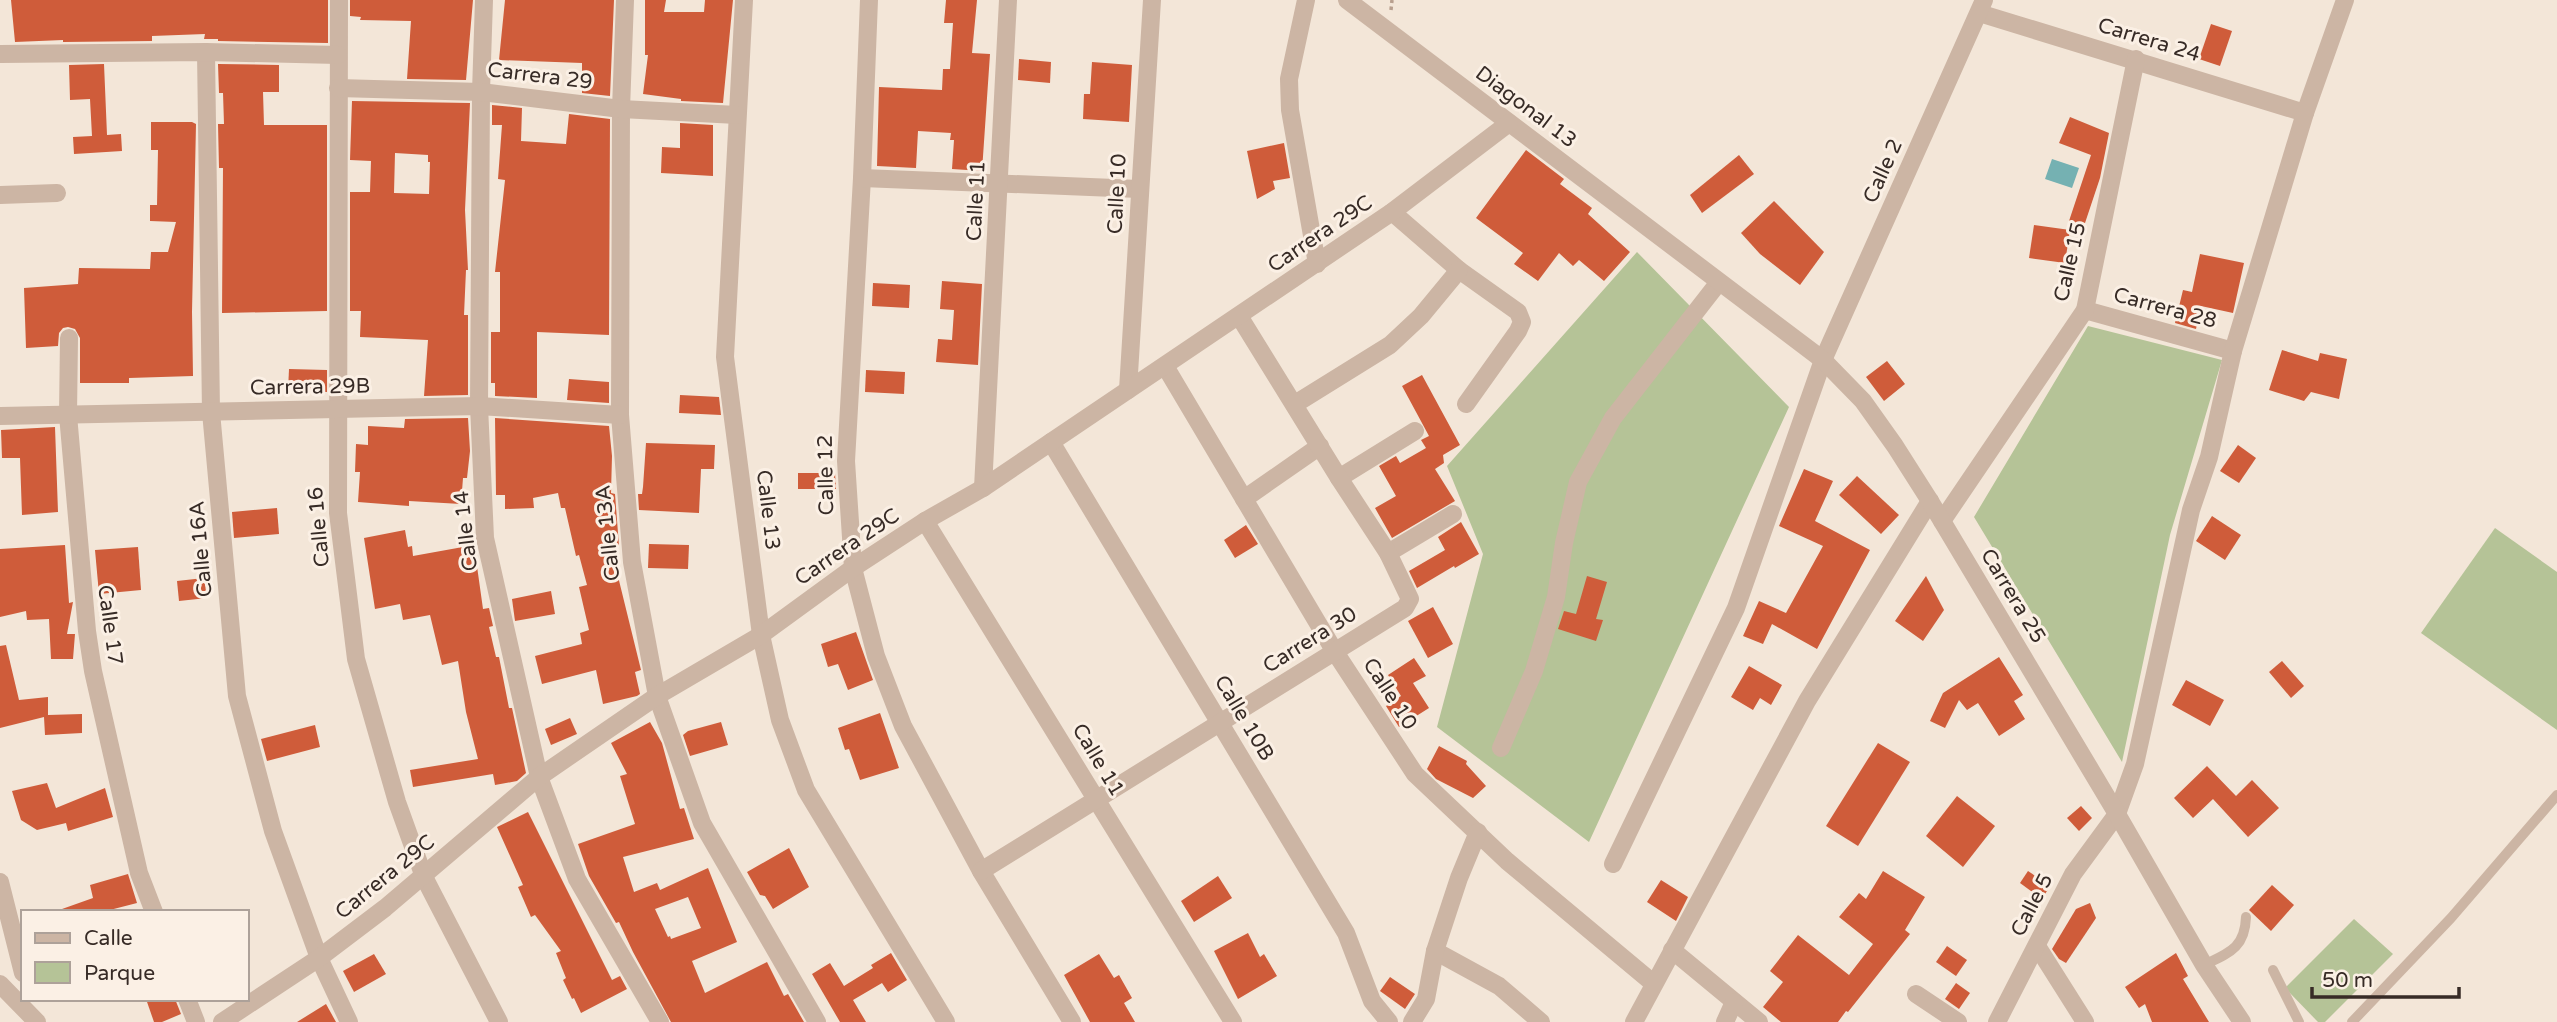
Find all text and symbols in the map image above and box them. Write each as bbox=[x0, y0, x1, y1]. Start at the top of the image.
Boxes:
street label: Carrera 24 bbox=[2095, 13, 2203, 67]
street label: Carrera 29 bbox=[486, 57, 594, 95]
street label: Diagonal 13 bbox=[1470, 61, 1582, 153]
street label: Calle 2 bbox=[1858, 135, 1908, 207]
street label: Calle 10 bbox=[1102, 153, 1132, 235]
street label: Calle 11 bbox=[961, 160, 991, 242]
street label: Carrera 29C bbox=[1263, 190, 1377, 278]
street label: Calle 15 bbox=[2049, 220, 2091, 304]
street label: Carrera 28 bbox=[2111, 282, 2219, 334]
street label: Carrera 29B bbox=[250, 373, 370, 401]
street label: Calle 12 bbox=[813, 434, 839, 516]
street label: Calle 13 bbox=[751, 468, 785, 552]
street label: Calle 13A bbox=[591, 484, 625, 582]
street label: Calle 16 bbox=[303, 486, 335, 568]
street label: Calle 14 bbox=[449, 489, 483, 573]
street label: Calle 16A bbox=[184, 500, 218, 598]
street label: Carrera 29C bbox=[790, 503, 904, 591]
street label: Carrera 25 bbox=[1975, 544, 2051, 648]
street label: Calle 17 bbox=[92, 583, 128, 667]
street label: Carrera 30 bbox=[1259, 601, 1361, 679]
street label: Calle 10 bbox=[1358, 653, 1422, 735]
street label: Calle 10B bbox=[1209, 671, 1279, 765]
street label: Calle 11 bbox=[1067, 719, 1129, 801]
street label: Carrera 29C bbox=[330, 829, 440, 925]
street label: Calle 5 bbox=[2006, 869, 2058, 941]
legend bbox=[21, 910, 248, 1001]
text: Calle bbox=[84, 926, 133, 951]
scale bar bbox=[2312, 956, 2459, 1000]
text: Parque bbox=[84, 961, 155, 986]
text: 50 m bbox=[2322, 968, 2373, 993]

